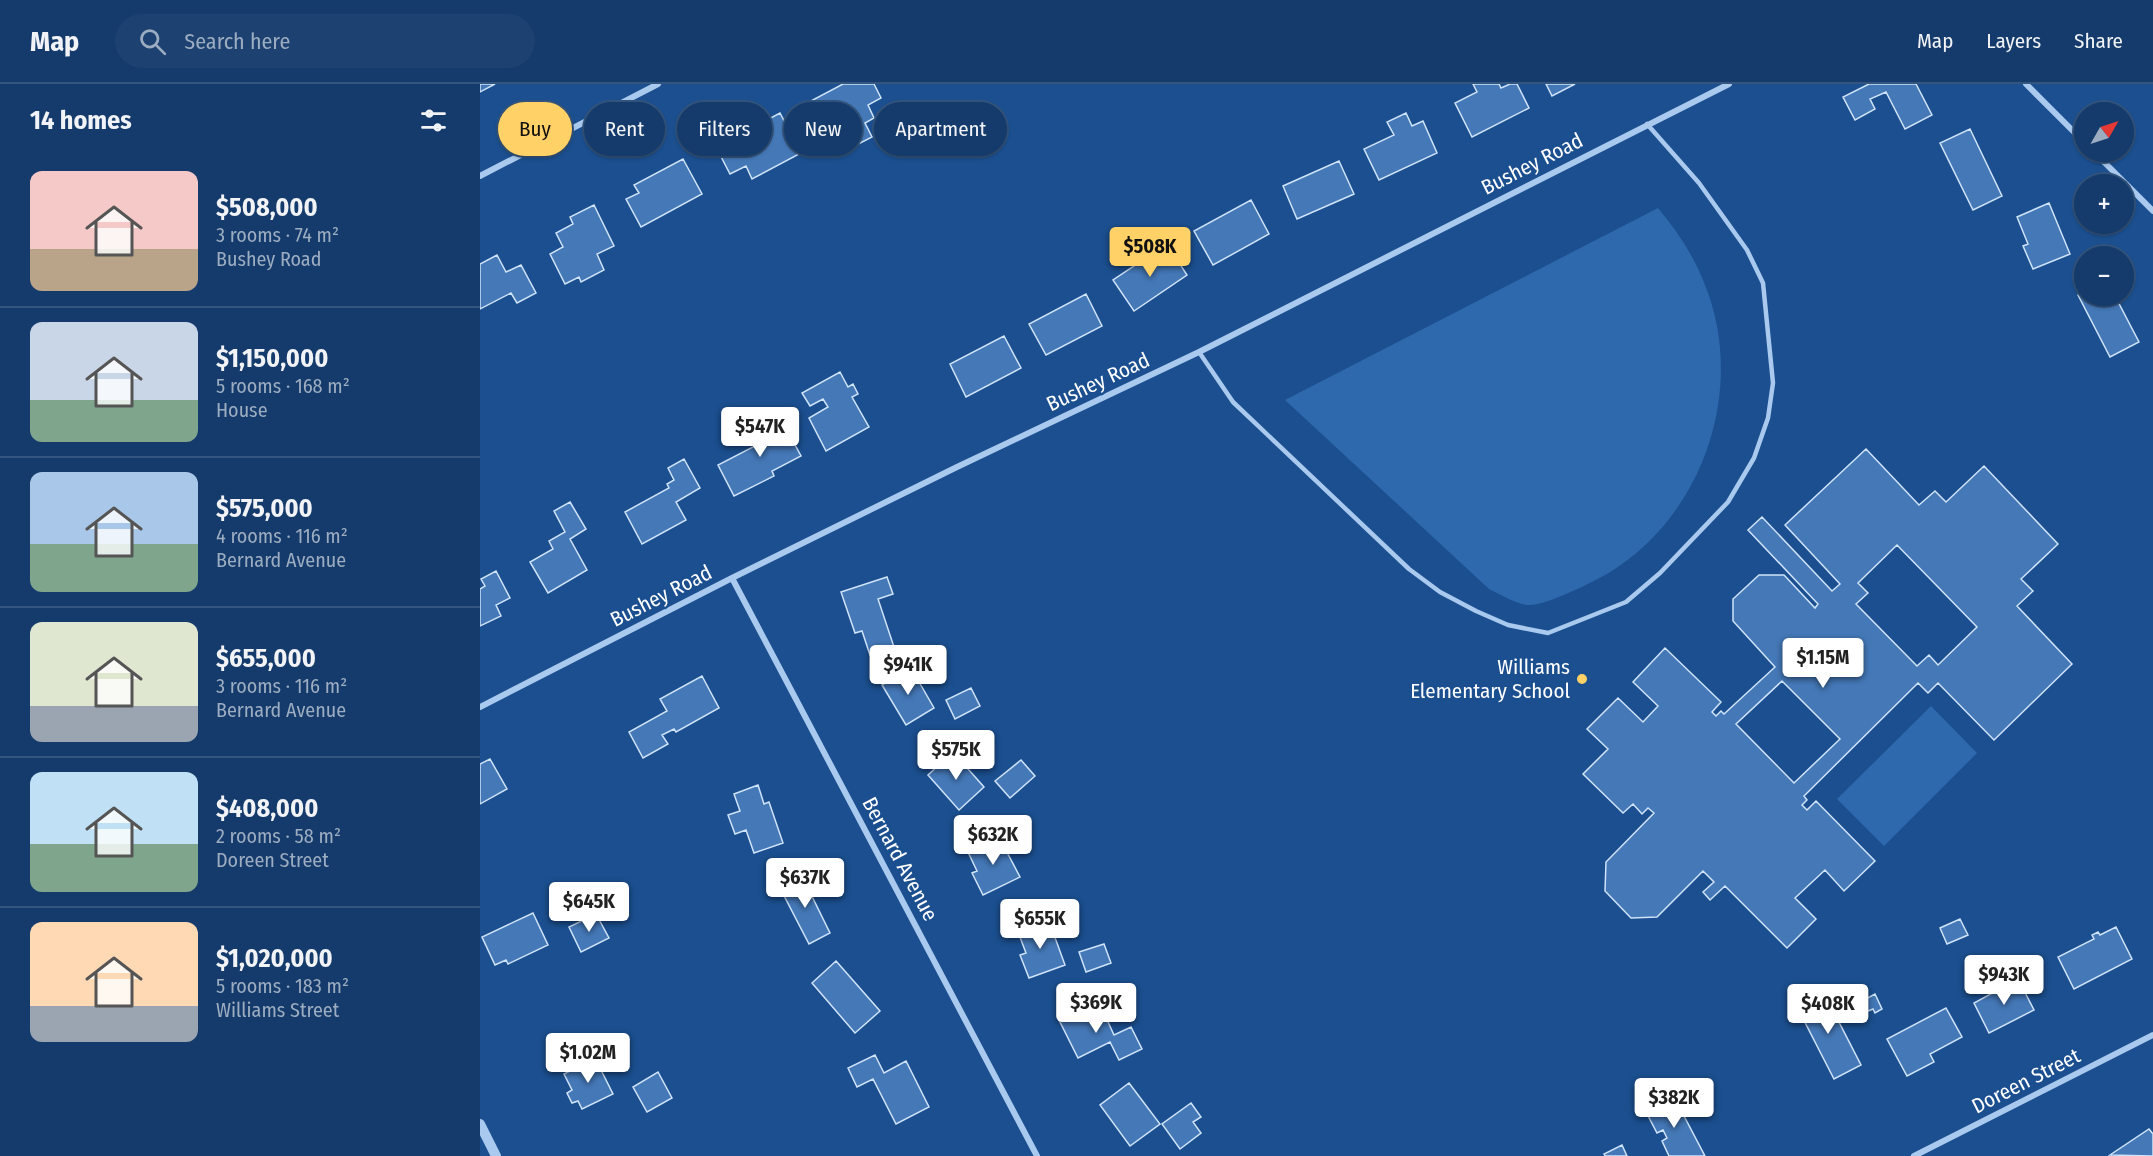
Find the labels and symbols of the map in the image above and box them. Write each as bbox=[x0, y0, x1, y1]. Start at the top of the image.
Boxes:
north arrow bbox=[2074, 102, 2134, 162]
street label: Bushey Road bbox=[1477, 127, 1587, 201]
pin: $508K bbox=[1108, 227, 1192, 278]
street label: Bushey Road bbox=[1042, 347, 1154, 417]
pin: $547K bbox=[718, 407, 802, 458]
street label: Bushey Road bbox=[606, 559, 716, 633]
pin: $1.15M bbox=[1774, 638, 1872, 689]
pin: $941K bbox=[866, 645, 950, 696]
place label: Williams Elementary School bbox=[1410, 654, 1570, 704]
marker: Williams Elementary School bbox=[1575, 672, 1589, 686]
pin: $575K bbox=[914, 730, 998, 781]
street label: Bernard Avenue bbox=[856, 793, 944, 925]
pin: $632K bbox=[951, 815, 1035, 866]
pin: $637K bbox=[763, 858, 847, 909]
pin: $645K bbox=[547, 882, 631, 933]
pin: $655K bbox=[998, 899, 1082, 950]
pin: $943K bbox=[1962, 955, 2046, 1006]
pin: $369K bbox=[1054, 983, 1138, 1034]
pin: $408K bbox=[1786, 984, 1870, 1035]
pin: $1.02M bbox=[539, 1033, 637, 1084]
street label: Doreen Street bbox=[1967, 1042, 2085, 1119]
pin: $382K bbox=[1632, 1078, 1716, 1129]

